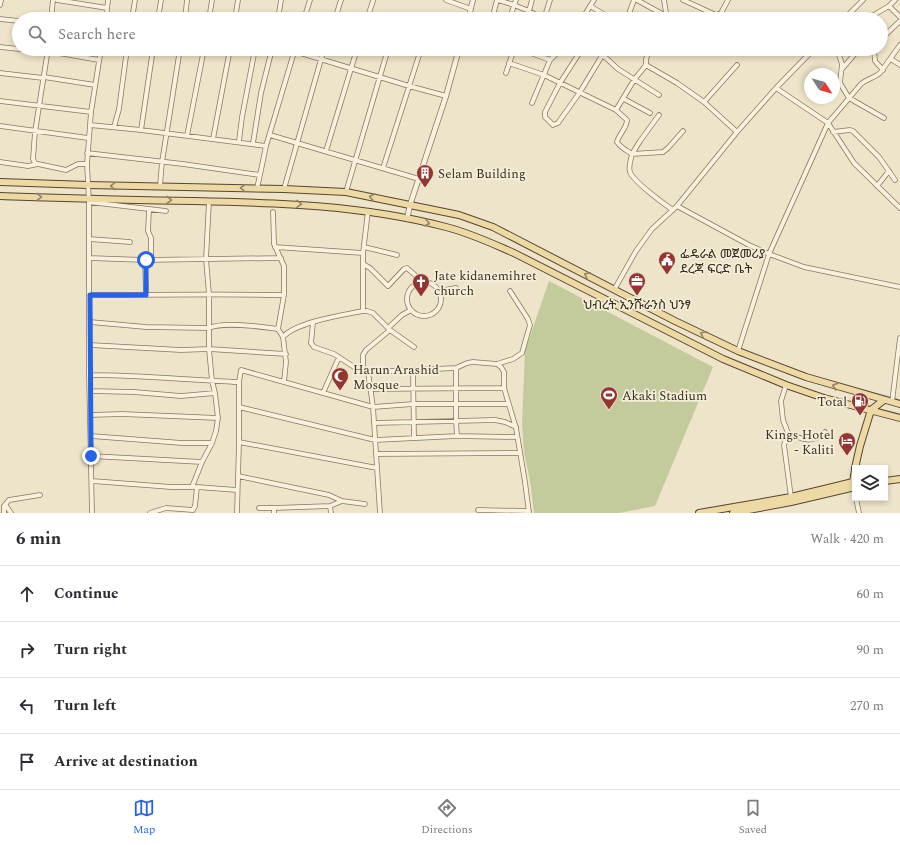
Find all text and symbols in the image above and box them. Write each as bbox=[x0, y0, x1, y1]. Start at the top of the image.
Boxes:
search box bbox=[12, 12, 888, 56]
icon: search bbox=[26, 23, 48, 45]
text: Search here bbox=[58, 23, 136, 46]
north arrow bbox=[804, 68, 840, 104]
building icon: Selam Building bbox=[415, 163, 435, 188]
place label: Selam Building bbox=[438, 164, 526, 184]
one-way arrow bbox=[110, 182, 116, 190]
one-way arrow bbox=[240, 184, 246, 192]
one-way arrow bbox=[36, 193, 42, 201]
one-way arrow bbox=[369, 194, 375, 202]
one-way arrow bbox=[166, 196, 172, 205]
one-way arrow bbox=[296, 200, 302, 209]
one-way arrow bbox=[424, 218, 431, 226]
place label: ፌዴራል መጀመሪያ ደረጃ ፍርድ ቤት bbox=[680, 244, 765, 279]
public building icon: ፌዴራል መጀመሪያ ደረጃ ፍርድ ቤት bbox=[657, 250, 677, 275]
route start bbox=[137, 251, 155, 269]
place label: Jate kidanemihret church bbox=[434, 266, 537, 301]
office icon: ህብረት ኢንሹራንስ ህንፃ bbox=[627, 271, 647, 296]
church icon: Jate kidanemihret church bbox=[411, 272, 431, 297]
one-way arrow bbox=[584, 272, 591, 280]
place label: ህብረት ኢንሹራንስ ህንፃ bbox=[583, 295, 691, 315]
one-way arrow bbox=[699, 331, 707, 339]
place label: Harun Arashid Mosque bbox=[353, 360, 439, 395]
mosque icon: Harun Arashid Mosque bbox=[330, 366, 350, 391]
one-way arrow bbox=[832, 382, 839, 391]
sports icon: Akaki Stadium bbox=[599, 385, 619, 410]
place label: Akaki Stadium bbox=[622, 386, 707, 406]
fuel station icon: Total bbox=[850, 391, 870, 416]
place label: Total bbox=[817, 392, 847, 412]
place label: Kings Hotel - Kaliti bbox=[765, 425, 834, 460]
hotel icon: Kings Hotel - Kaliti bbox=[837, 431, 857, 456]
route end bbox=[82, 447, 100, 465]
map controls bbox=[852, 465, 888, 501]
button: layers bbox=[852, 465, 888, 501]
text: 6 min bbox=[16, 526, 61, 552]
text: Walk · 420 m bbox=[810, 529, 884, 549]
text: Continue bbox=[54, 582, 119, 605]
icon: ahead bbox=[16, 583, 38, 605]
text: 60 m bbox=[857, 584, 884, 604]
text: Turn right bbox=[54, 638, 127, 661]
icon: right bbox=[16, 639, 38, 661]
text: 90 m bbox=[857, 640, 884, 660]
text: Turn left bbox=[54, 694, 116, 717]
icon: left bbox=[16, 695, 38, 717]
text: 270 m bbox=[850, 696, 884, 716]
text: Arrive at destination bbox=[54, 750, 198, 773]
icon: arrive bbox=[16, 751, 38, 773]
tab: Map bbox=[133, 797, 155, 838]
tab: Directions bbox=[421, 797, 473, 838]
tab: Saved bbox=[739, 797, 767, 838]

